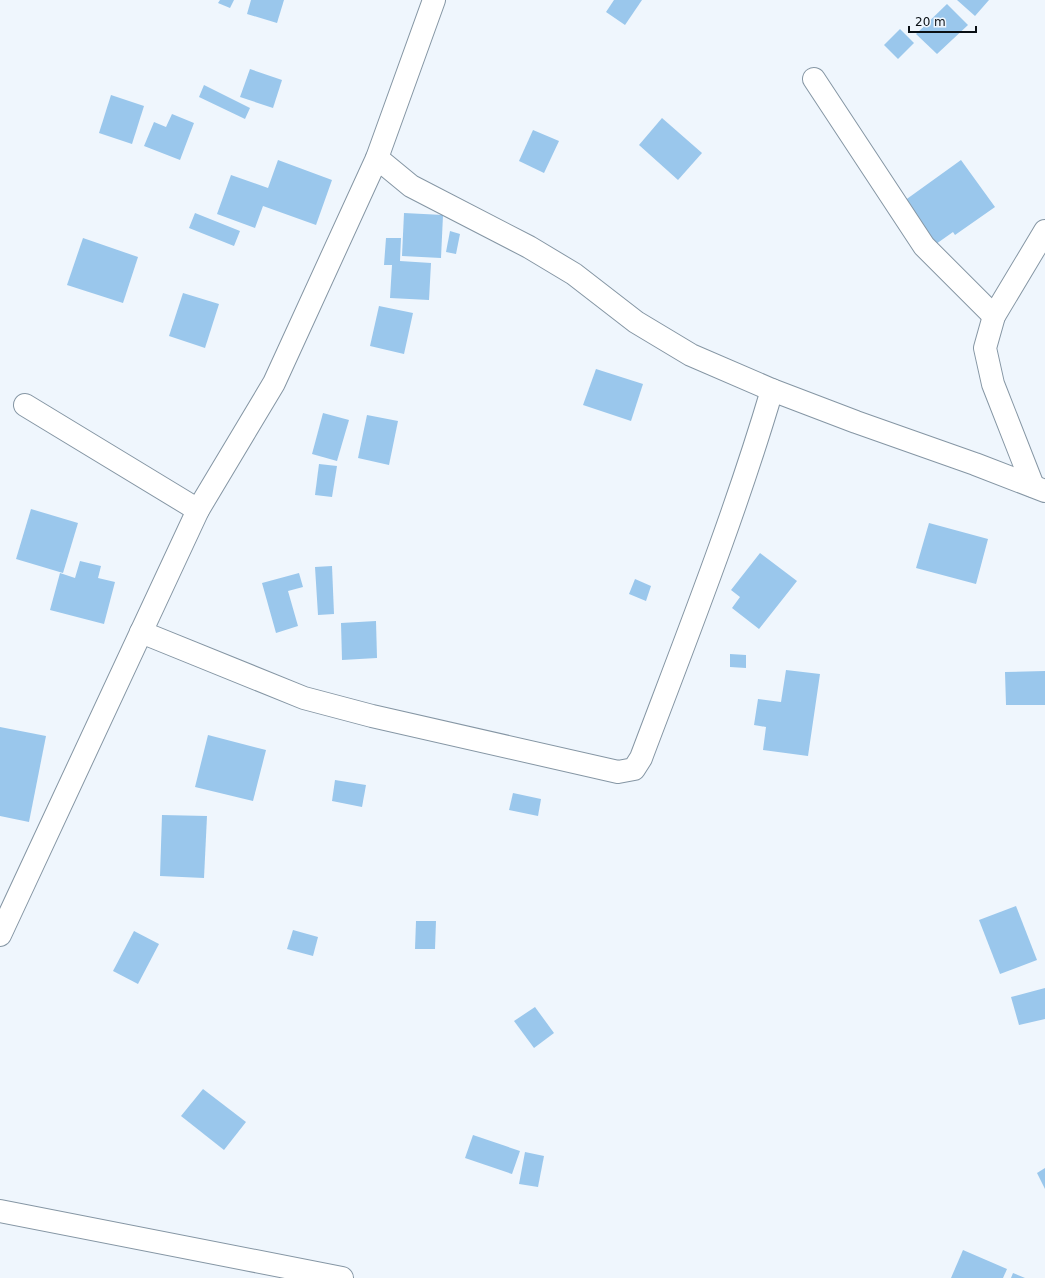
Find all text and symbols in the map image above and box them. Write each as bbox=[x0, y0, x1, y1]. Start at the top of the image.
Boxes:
scale bar bbox=[909, 8, 976, 34]
text: 20 m bbox=[915, 15, 946, 29]

